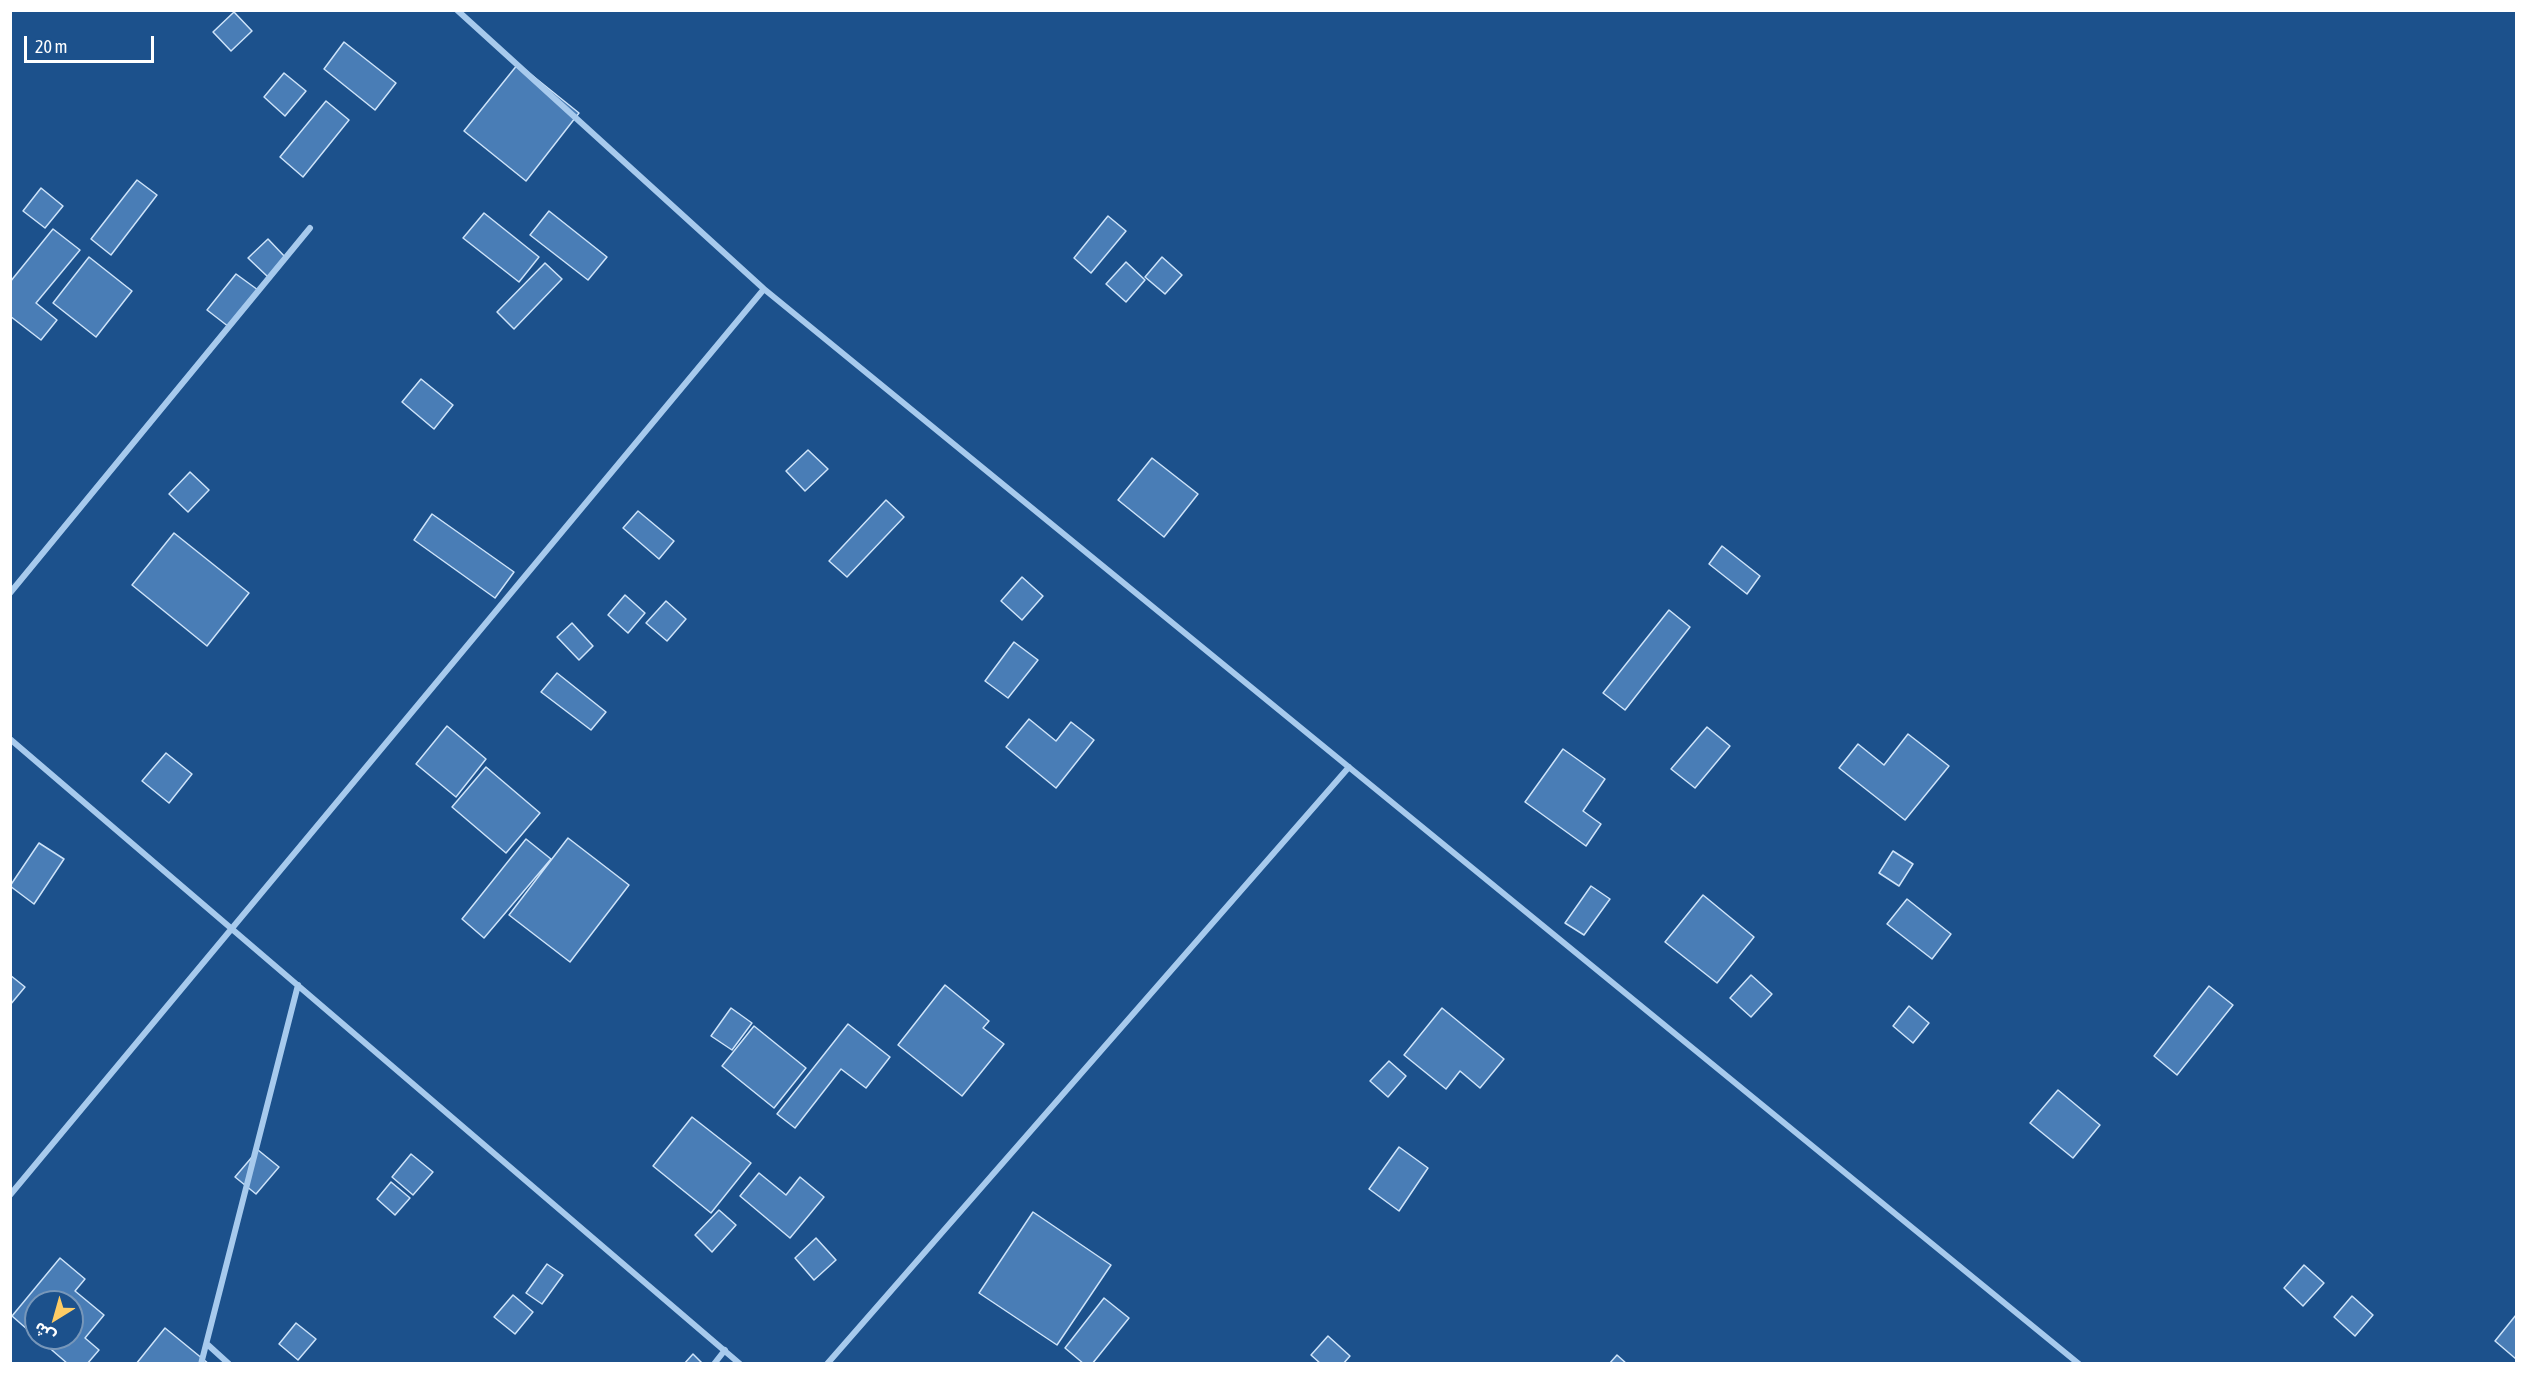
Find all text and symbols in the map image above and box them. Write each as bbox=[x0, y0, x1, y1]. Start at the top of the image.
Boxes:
scale bar bbox=[27, 24, 158, 62]
text: 20 m bbox=[35, 36, 67, 57]
north arrow bbox=[24, 1290, 84, 1350]
text: ش bbox=[30, 1319, 59, 1347]

